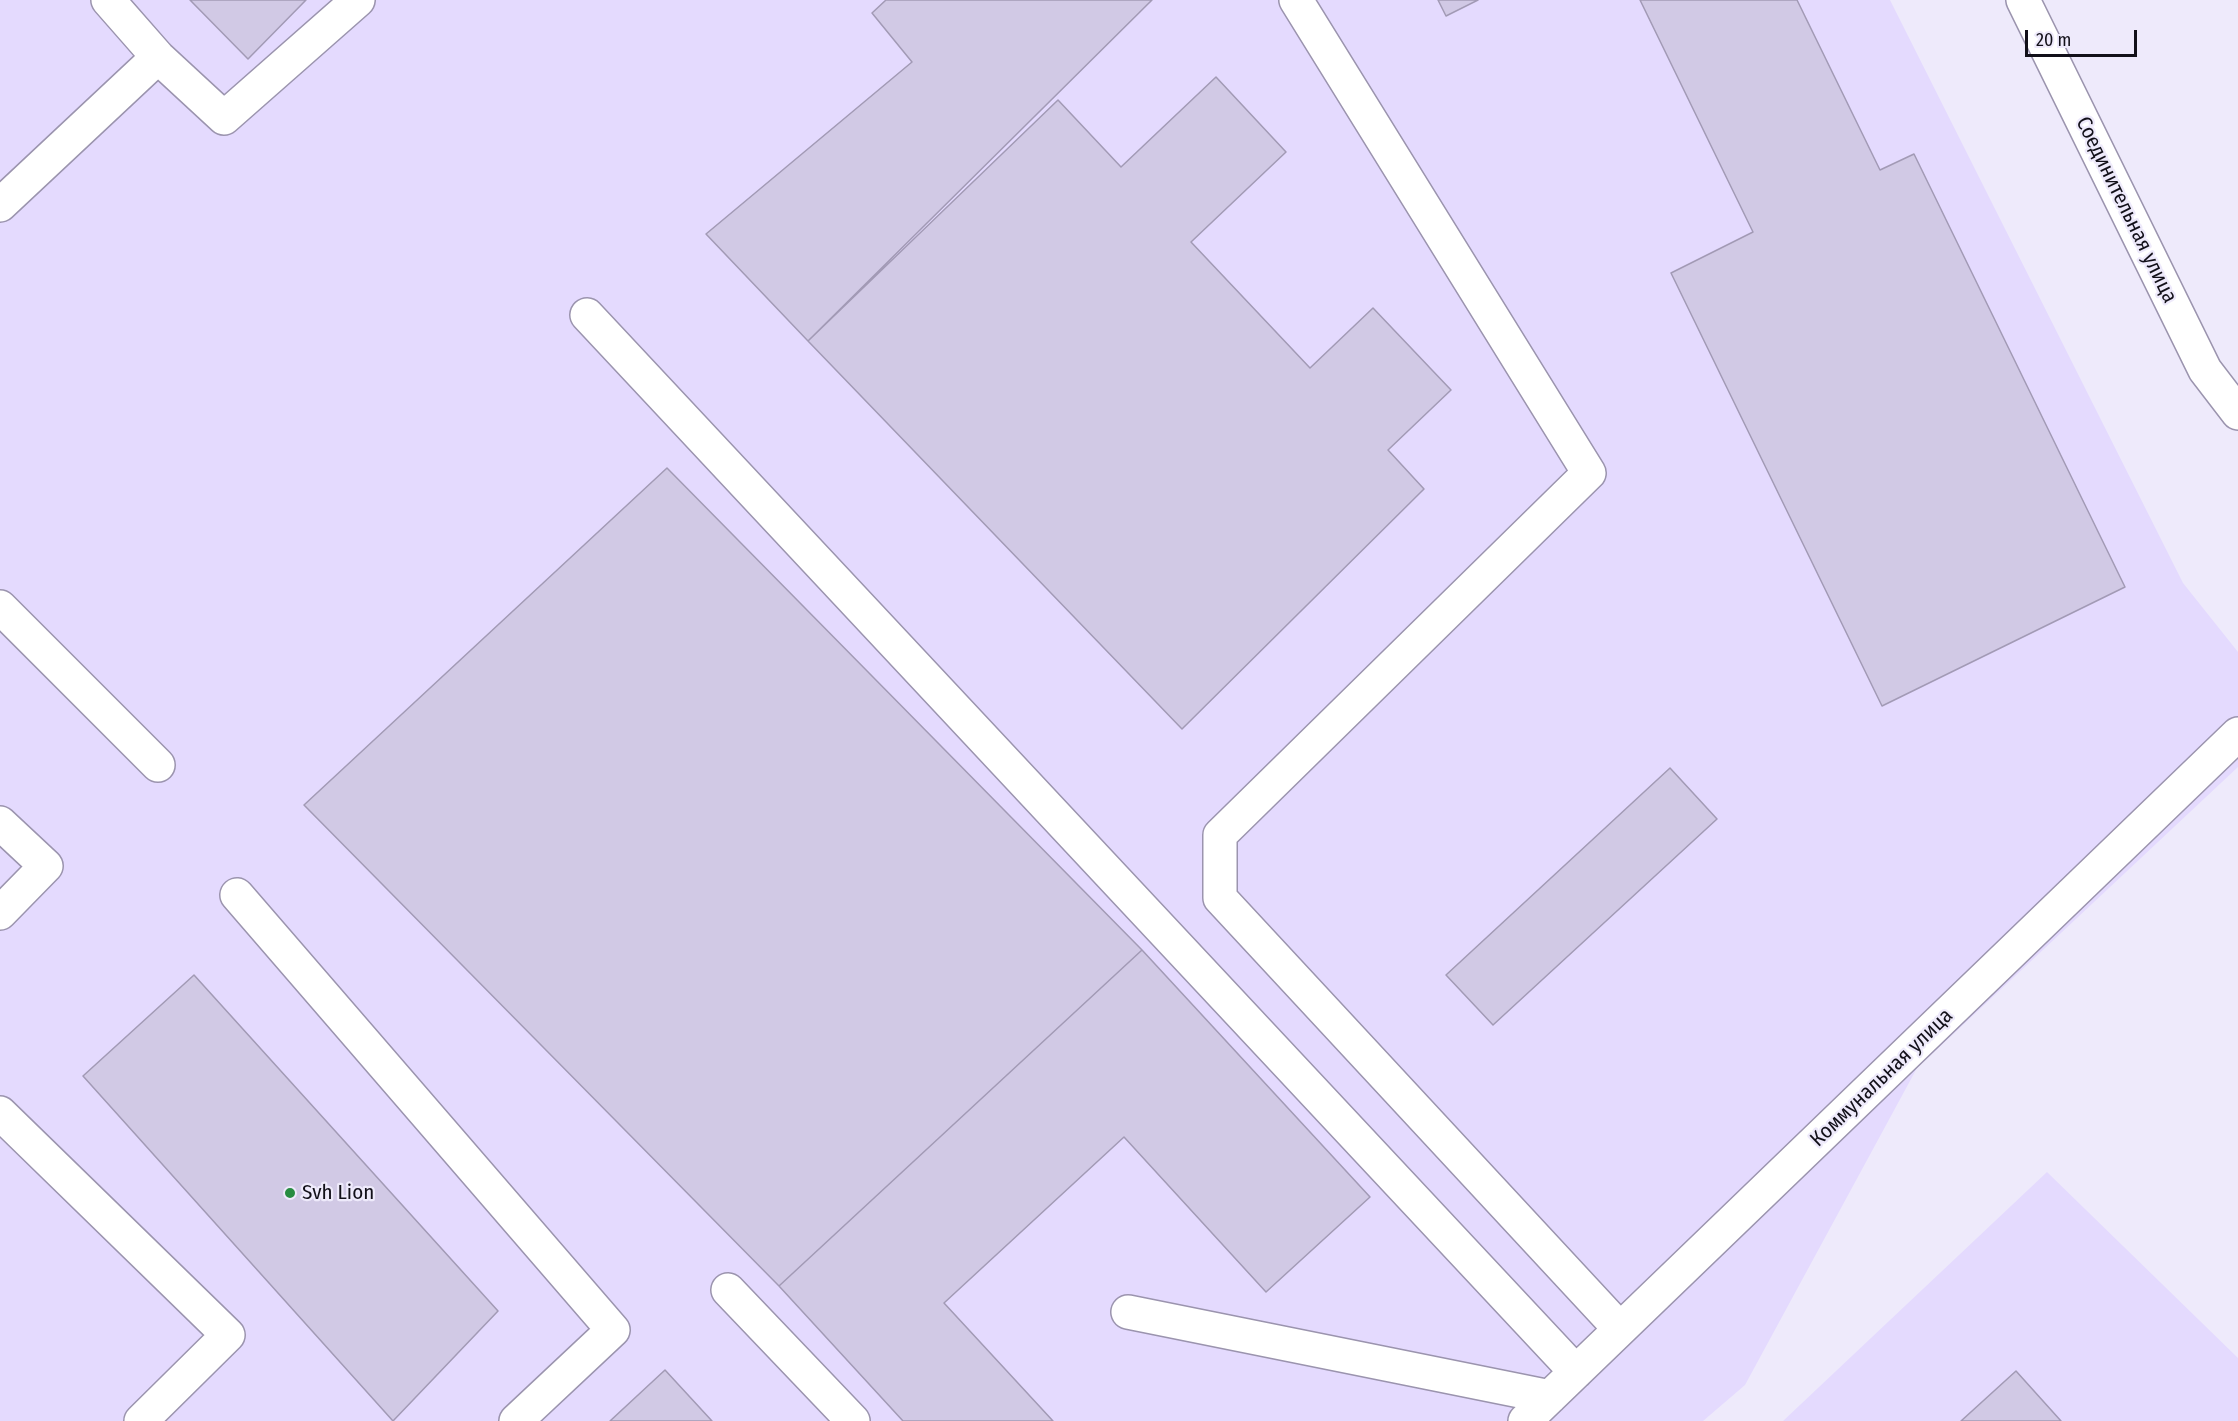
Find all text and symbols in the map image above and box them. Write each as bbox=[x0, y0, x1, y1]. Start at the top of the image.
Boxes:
scale bar bbox=[2028, 18, 2140, 56]
text: 20 m bbox=[2036, 29, 2071, 51]
street label: Соединительная улица bbox=[2070, 113, 2182, 307]
street label: Коммунальная улица bbox=[1806, 1004, 1958, 1152]
place label: Svh Lion bbox=[302, 1180, 374, 1206]
marker: Svh Lion bbox=[283, 1186, 297, 1200]

